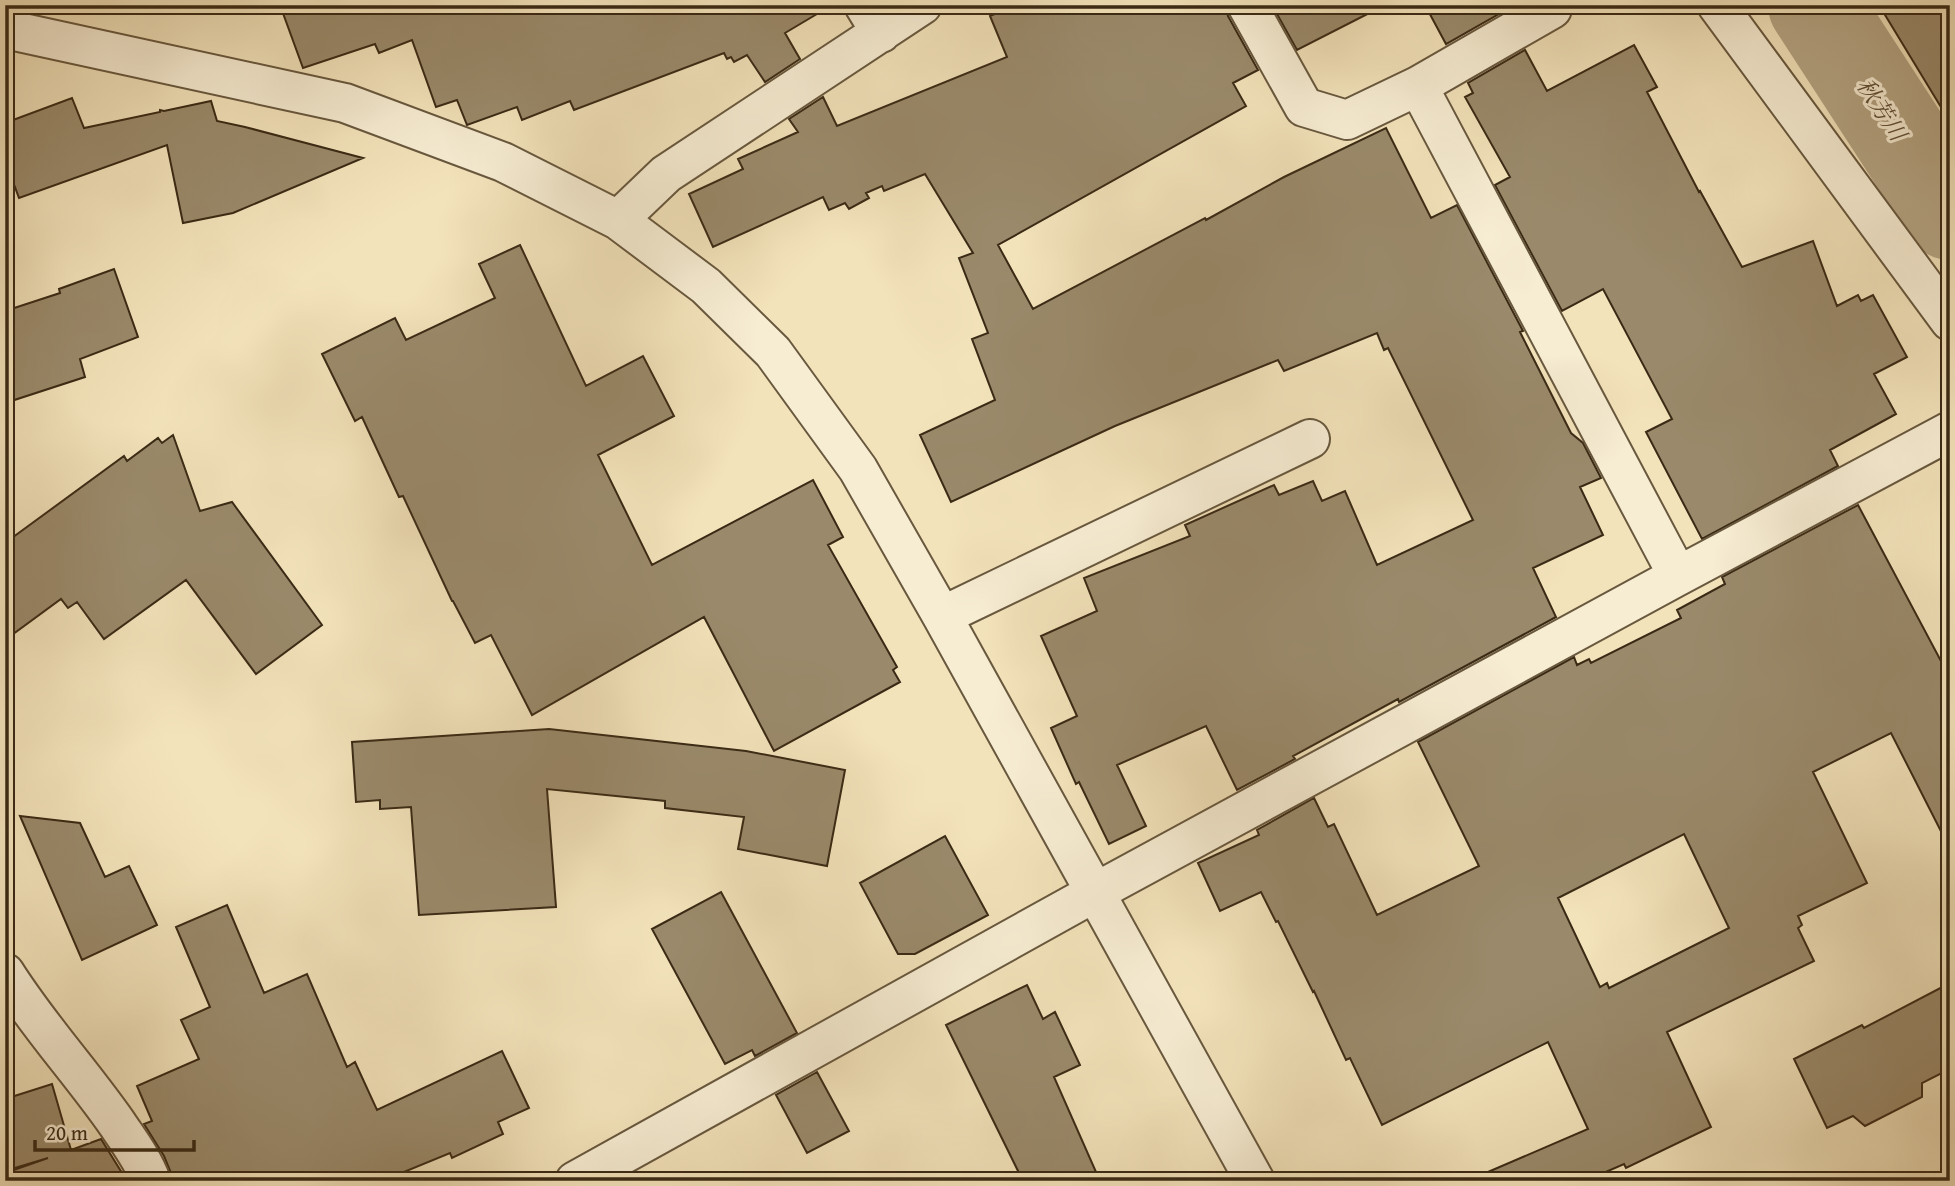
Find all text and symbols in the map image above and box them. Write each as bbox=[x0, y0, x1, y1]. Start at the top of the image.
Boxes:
water label: 秋芳川 bbox=[1849, 71, 1916, 149]
scale bar bbox=[35, 1109, 194, 1153]
text: 20 m bbox=[46, 1117, 88, 1148]

